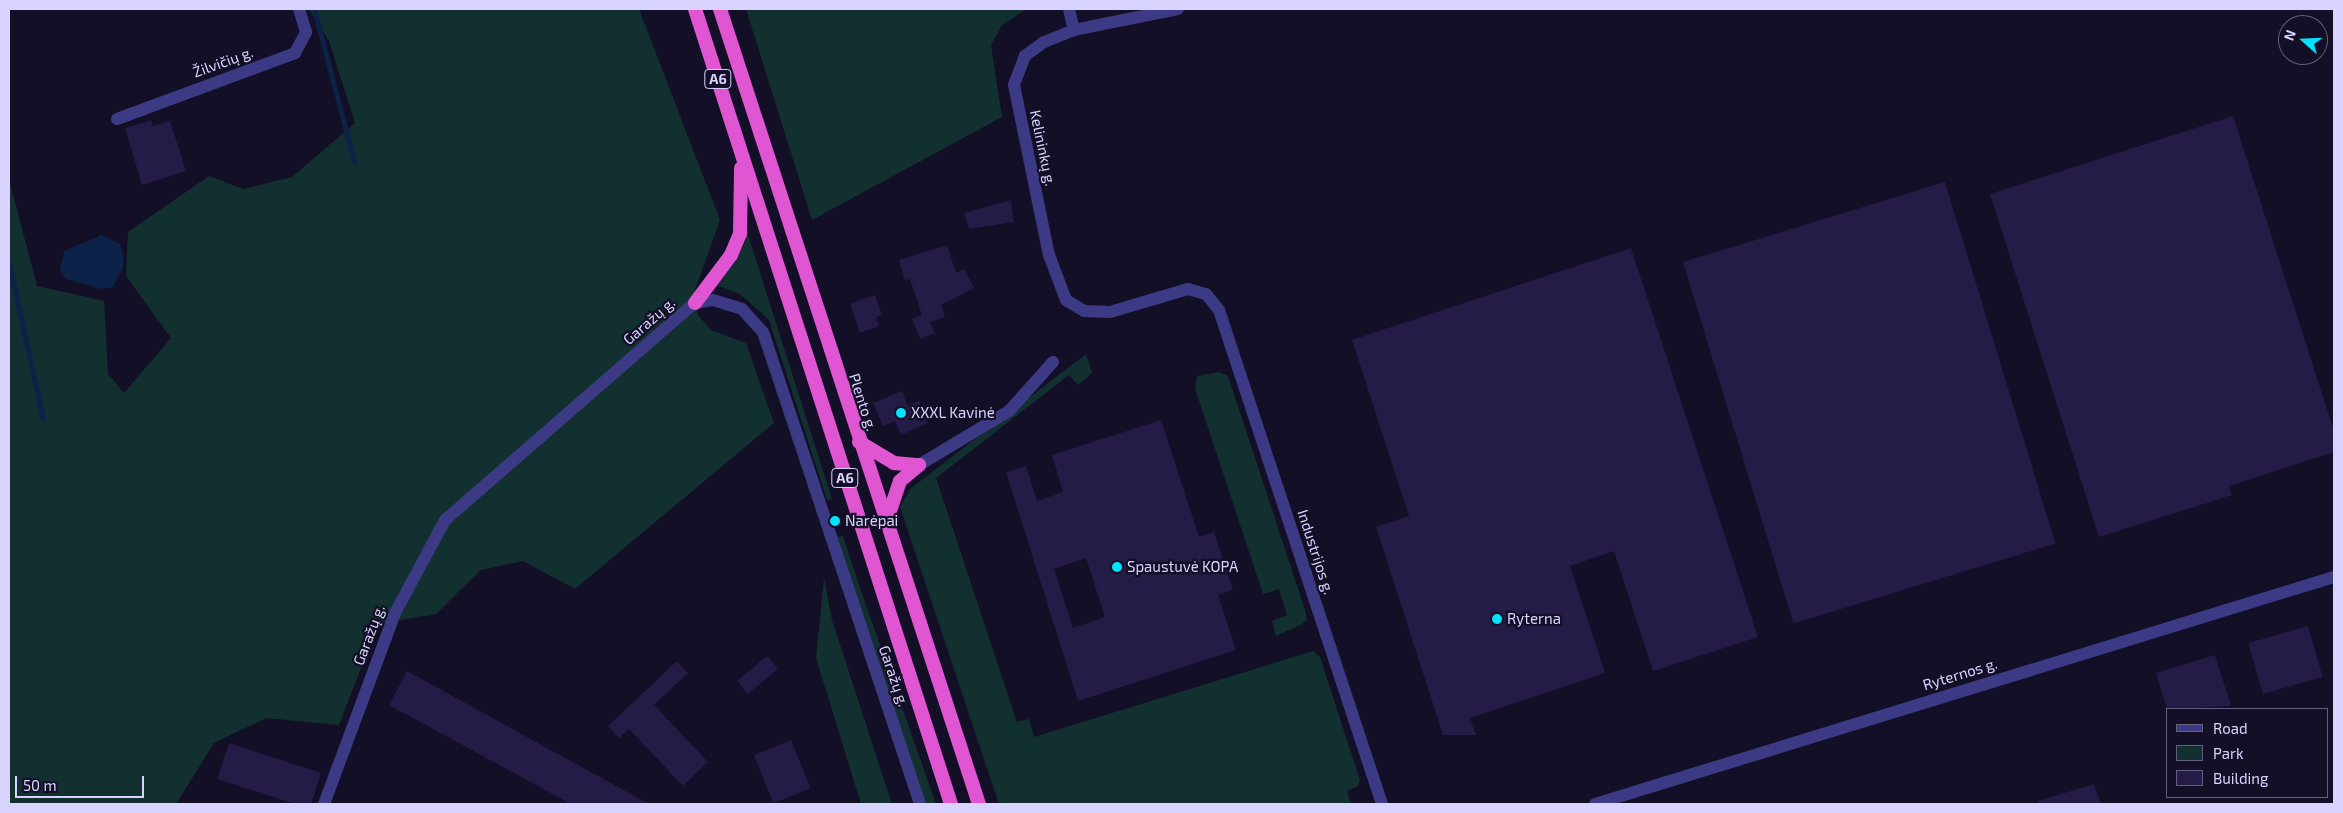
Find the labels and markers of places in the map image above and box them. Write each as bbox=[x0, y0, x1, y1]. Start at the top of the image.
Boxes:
place label: XXXL Kavinė bbox=[911, 404, 995, 422]
marker: XXXL Kavinė bbox=[895, 407, 907, 419]
place label: Narėpai bbox=[845, 512, 898, 530]
marker: Narėpai bbox=[829, 515, 841, 527]
place label: Spaustuvė KOPA bbox=[1127, 558, 1238, 576]
marker: Spaustuvė KOPA bbox=[1111, 561, 1123, 573]
place label: Ryterna bbox=[1507, 610, 1561, 628]
marker: Ryterna bbox=[1491, 613, 1503, 625]

